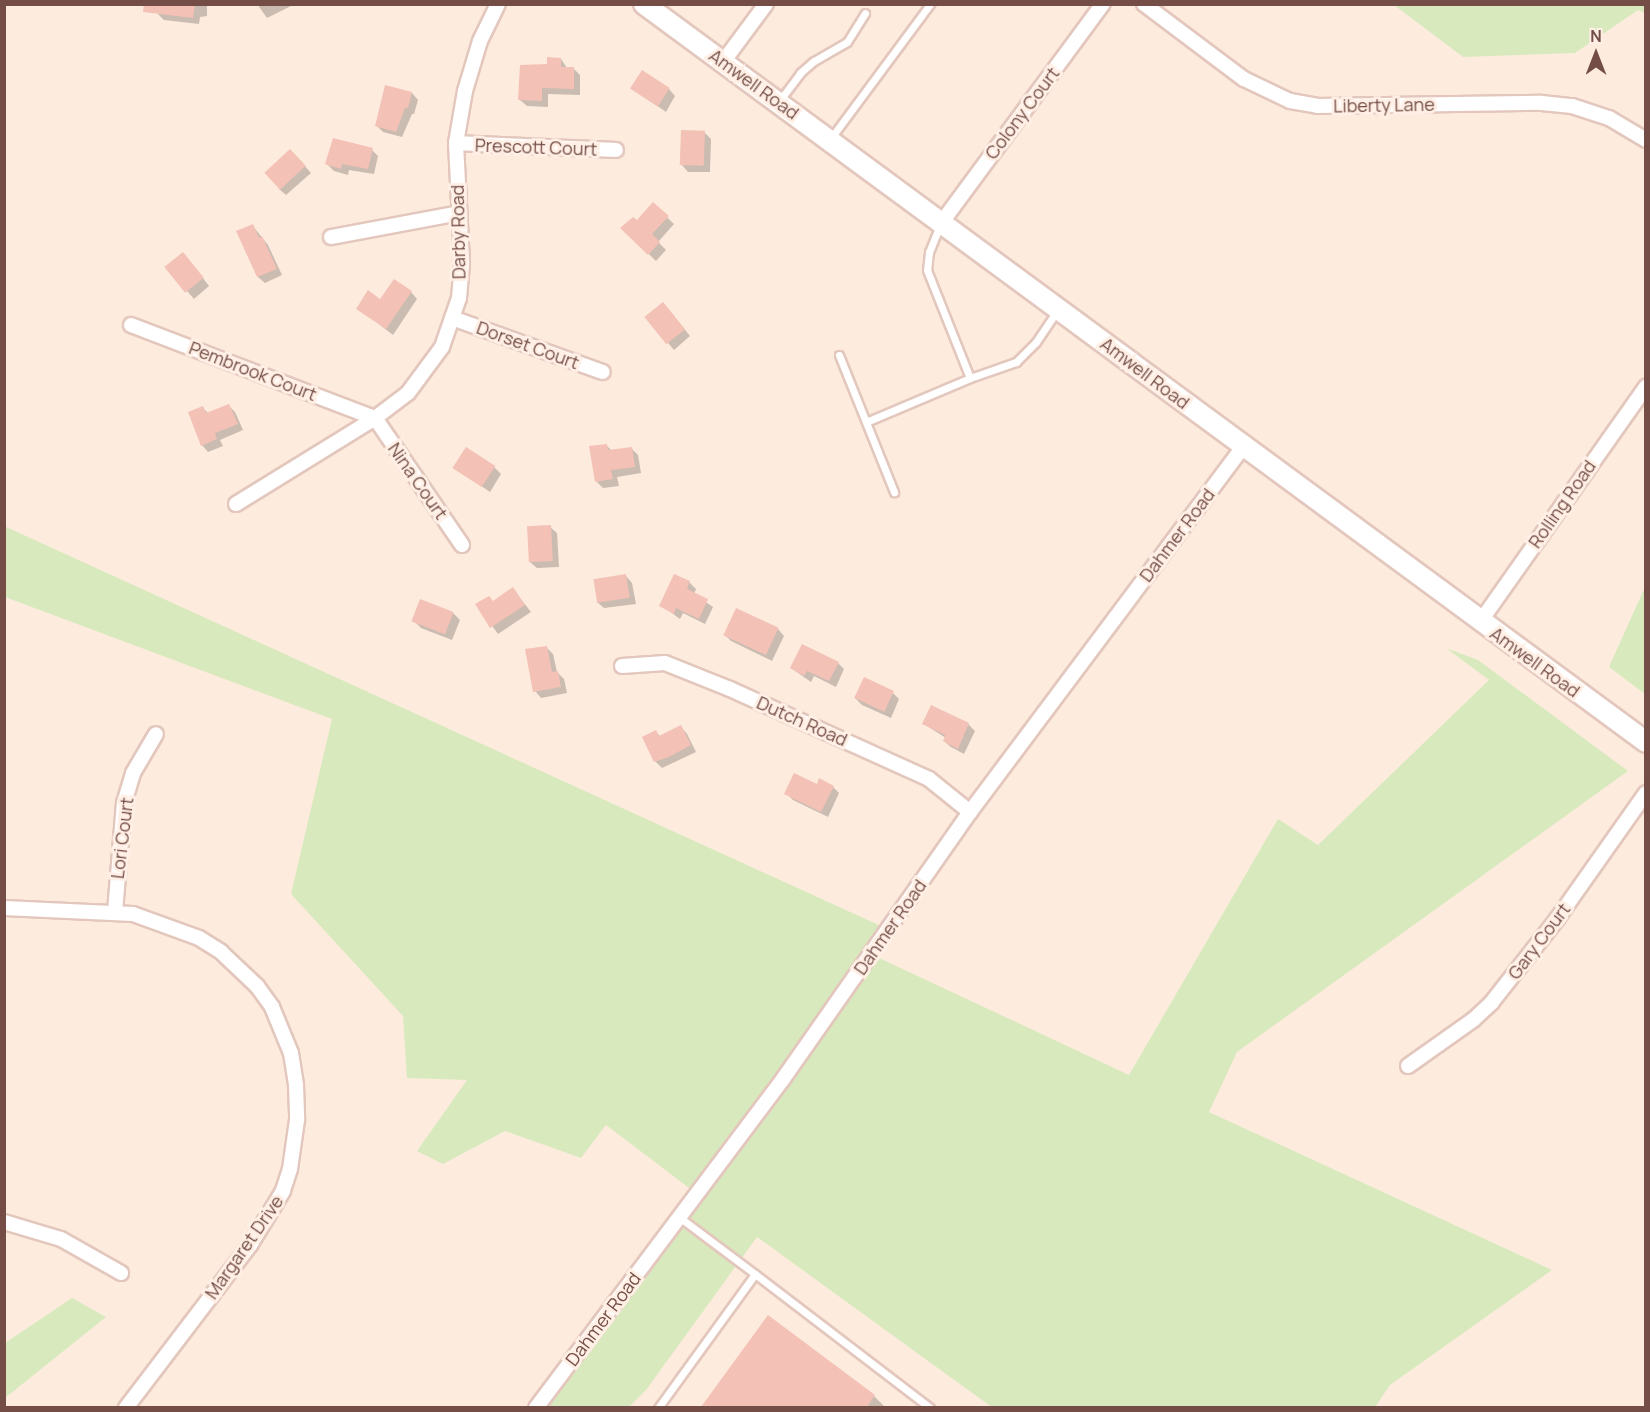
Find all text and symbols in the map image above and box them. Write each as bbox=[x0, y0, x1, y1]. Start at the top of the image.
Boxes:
north arrow bbox=[1566, 24, 1626, 84]
text: N bbox=[1590, 25, 1602, 47]
street label: Amwell Road bbox=[705, 44, 803, 124]
street label: Colony Court bbox=[980, 63, 1064, 163]
street label: Liberty Lane bbox=[1333, 93, 1435, 117]
street label: Prescott Court bbox=[474, 134, 598, 160]
street label: Darby Road bbox=[446, 185, 470, 279]
street label: Dorset Court bbox=[474, 316, 582, 374]
street label: Amwell Road bbox=[1096, 333, 1194, 413]
street label: Pembrook Court bbox=[186, 337, 320, 405]
street label: Nina Court bbox=[384, 438, 452, 524]
street label: Rolling Road bbox=[1524, 456, 1600, 552]
street label: Dahmer Road bbox=[1135, 484, 1219, 586]
street label: Amwell Road bbox=[1486, 622, 1584, 702]
street label: Dutch Road bbox=[754, 691, 850, 751]
street label: Lori Court bbox=[106, 796, 138, 880]
street label: Dahmer Road bbox=[849, 875, 931, 979]
street label: Gary Court bbox=[1503, 899, 1575, 983]
street label: Margaret Drive bbox=[200, 1191, 288, 1303]
street label: Dahmer Road bbox=[561, 1268, 645, 1370]

